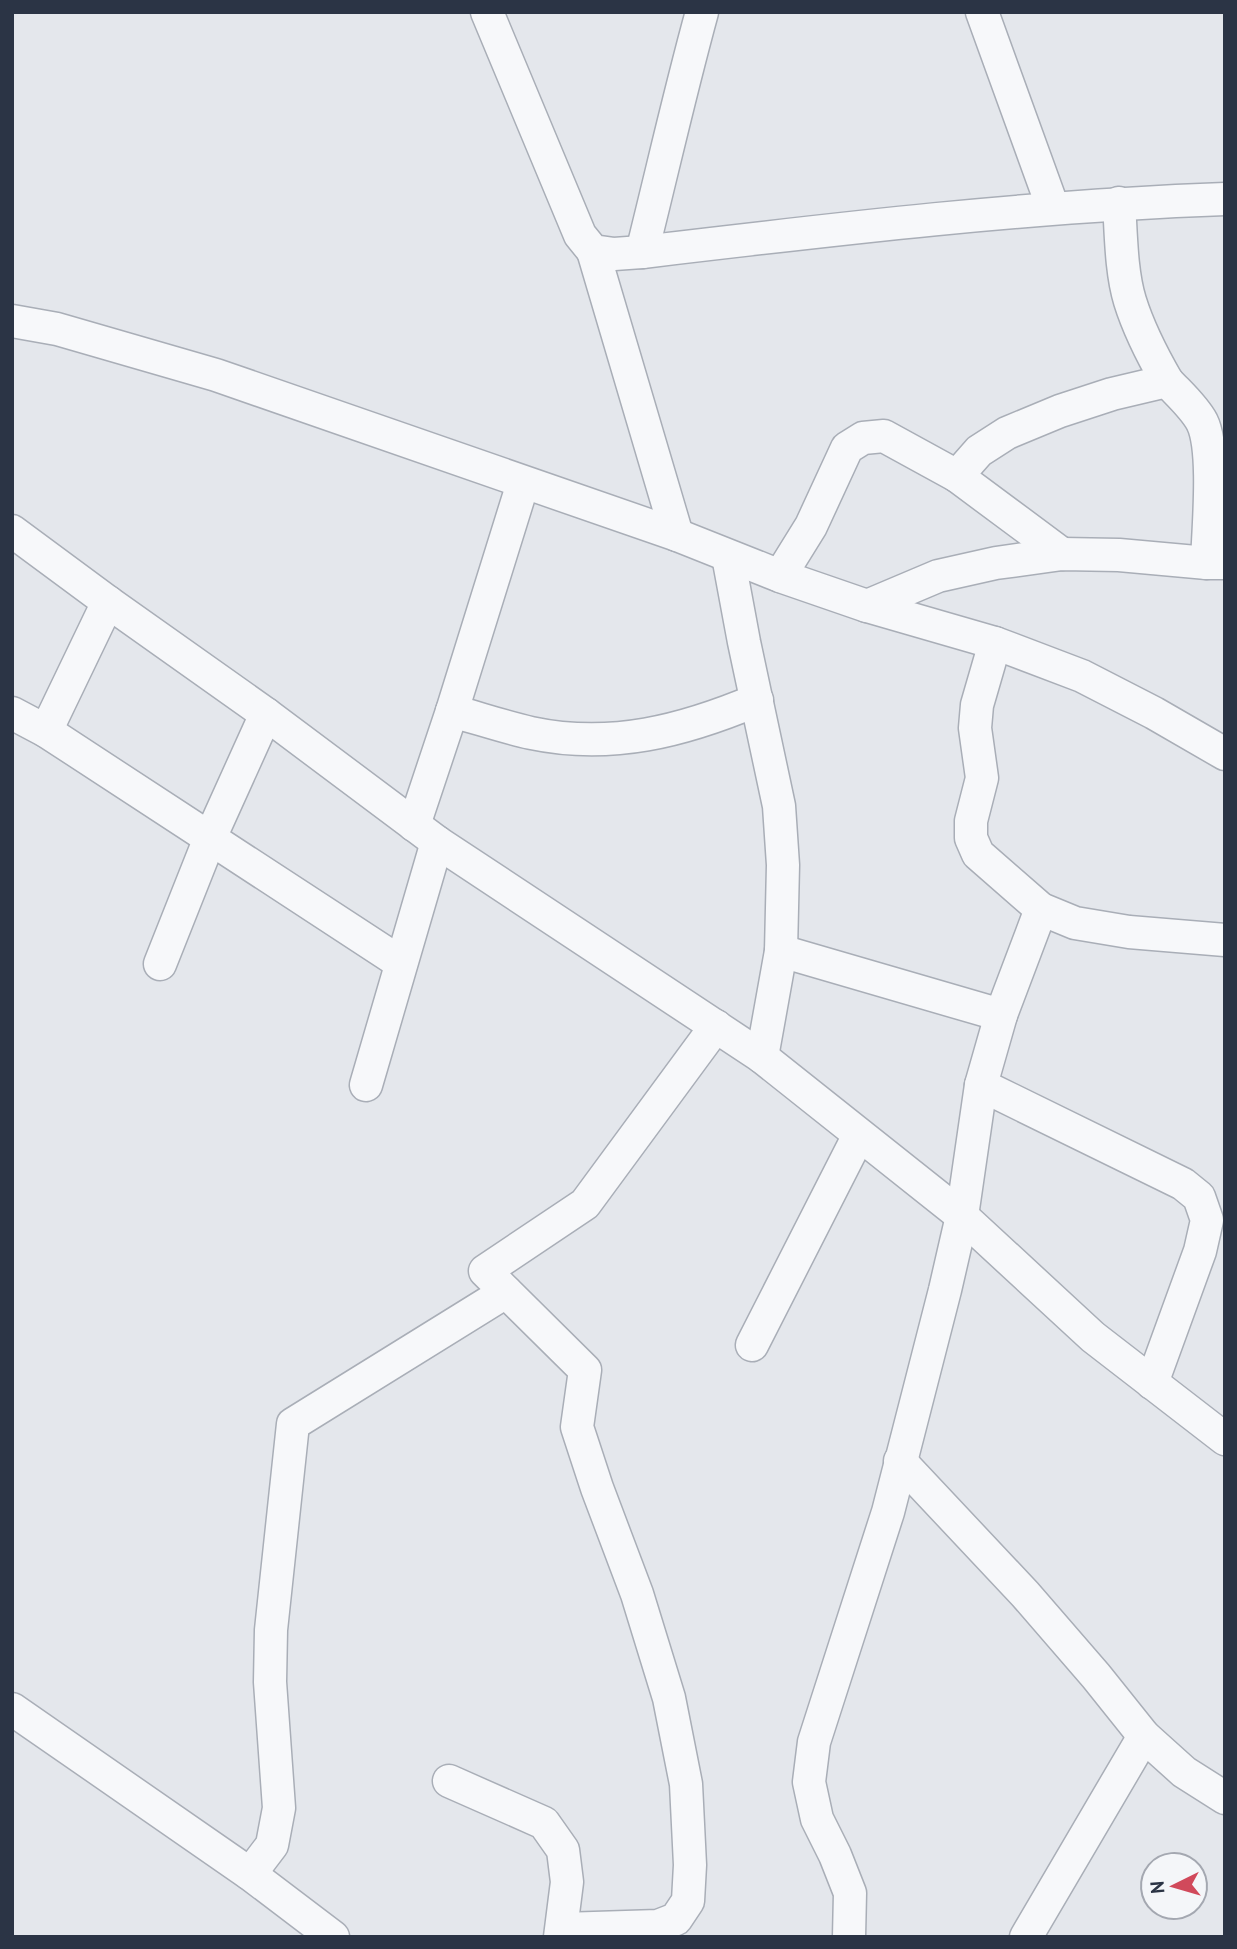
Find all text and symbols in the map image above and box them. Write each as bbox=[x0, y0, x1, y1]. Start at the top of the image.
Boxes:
north arrow bbox=[1139, 1851, 1209, 1921]
text: N bbox=[1145, 1880, 1170, 1895]

